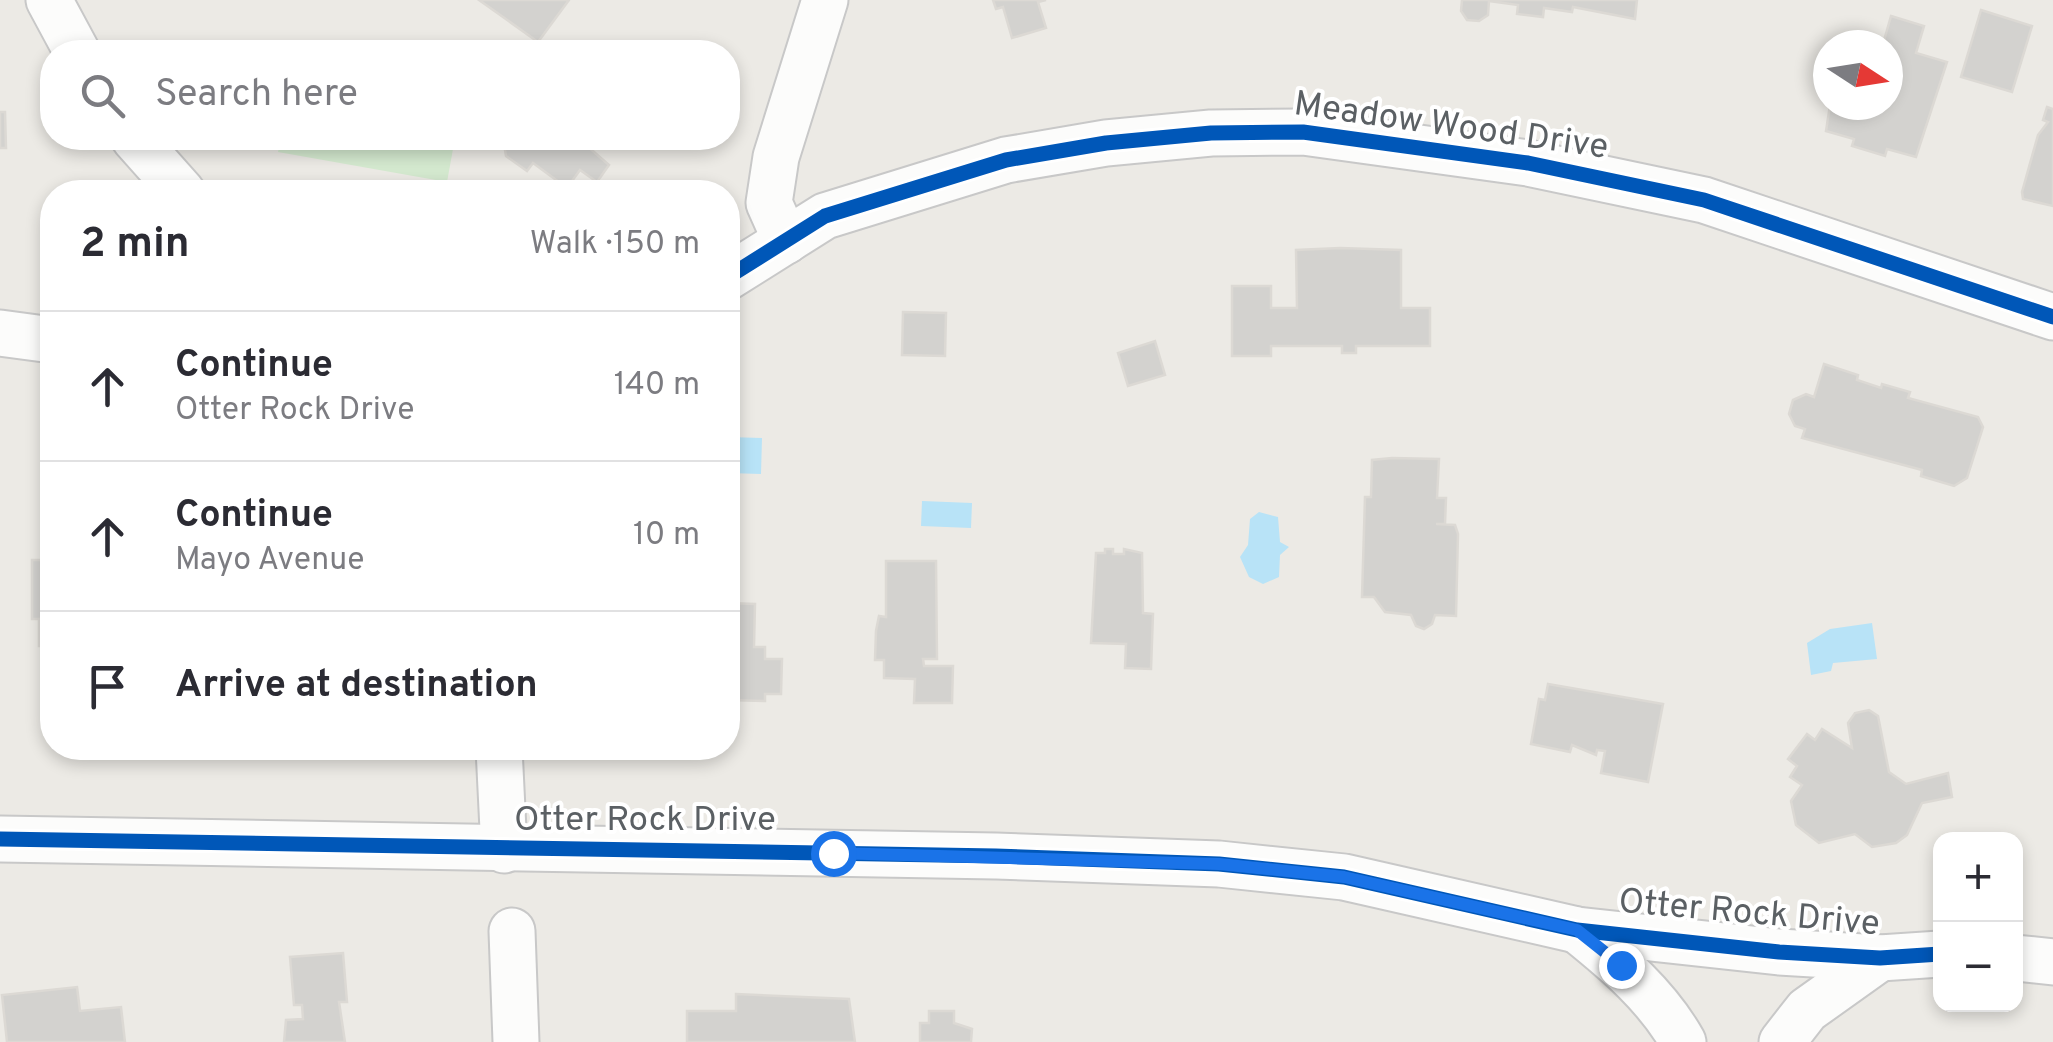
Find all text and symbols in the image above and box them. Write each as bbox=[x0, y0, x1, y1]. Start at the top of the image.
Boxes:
north arrow bbox=[1813, 30, 1903, 120]
search box bbox=[40, 40, 740, 150]
icon: search bbox=[75, 68, 130, 123]
text: Search here bbox=[155, 71, 358, 120]
street label: Meadow Wood Drive bbox=[1291, 83, 1611, 171]
text: 2 min bbox=[80, 219, 190, 272]
text: Walk · 150 m bbox=[530, 225, 700, 265]
text: Continue bbox=[175, 342, 333, 391]
icon: ahead bbox=[80, 359, 135, 414]
text: 140 m bbox=[614, 366, 700, 406]
text: Otter Rock Drive bbox=[175, 391, 414, 431]
text: Continue bbox=[175, 492, 333, 541]
icon: ahead bbox=[80, 509, 135, 564]
text: 10 m bbox=[633, 516, 700, 556]
text: Mayo Avenue bbox=[175, 541, 364, 581]
icon: arrive bbox=[80, 659, 135, 714]
text: Arrive at destination bbox=[175, 662, 538, 711]
street label: Otter Rock Drive bbox=[514, 799, 776, 843]
route start bbox=[811, 831, 857, 877]
map controls bbox=[1933, 832, 2023, 1012]
button: + bbox=[1933, 832, 2023, 922]
street label: Otter Rock Drive bbox=[1617, 881, 1881, 947]
button: − bbox=[1933, 922, 2023, 1012]
route end bbox=[1599, 943, 1645, 989]

